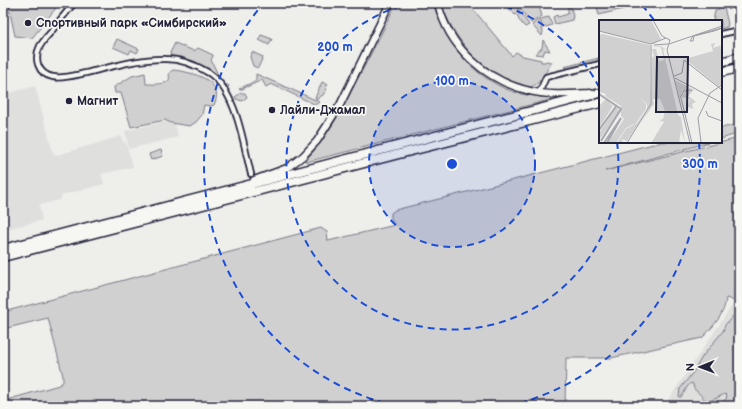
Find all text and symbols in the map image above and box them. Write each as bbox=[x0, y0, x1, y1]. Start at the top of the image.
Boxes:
place label: Спортивный парк «Симбирский» bbox=[36, 16, 227, 31]
marker: Спортивный парк «Симбирский» bbox=[23, 18, 33, 28]
inset map bbox=[599, 20, 722, 143]
text: 200 m bbox=[317, 40, 353, 55]
text: 100 m bbox=[435, 74, 469, 89]
place label: Магнит bbox=[77, 94, 119, 109]
marker: Магнит bbox=[64, 96, 74, 106]
place label: Лайли-Джамал bbox=[279, 103, 366, 118]
marker: Лайли-Джамал bbox=[267, 105, 277, 115]
centre of rings bbox=[445, 157, 459, 171]
text: 300 m bbox=[682, 157, 718, 172]
north arrow bbox=[680, 347, 720, 387]
text: N bbox=[684, 363, 697, 371]

